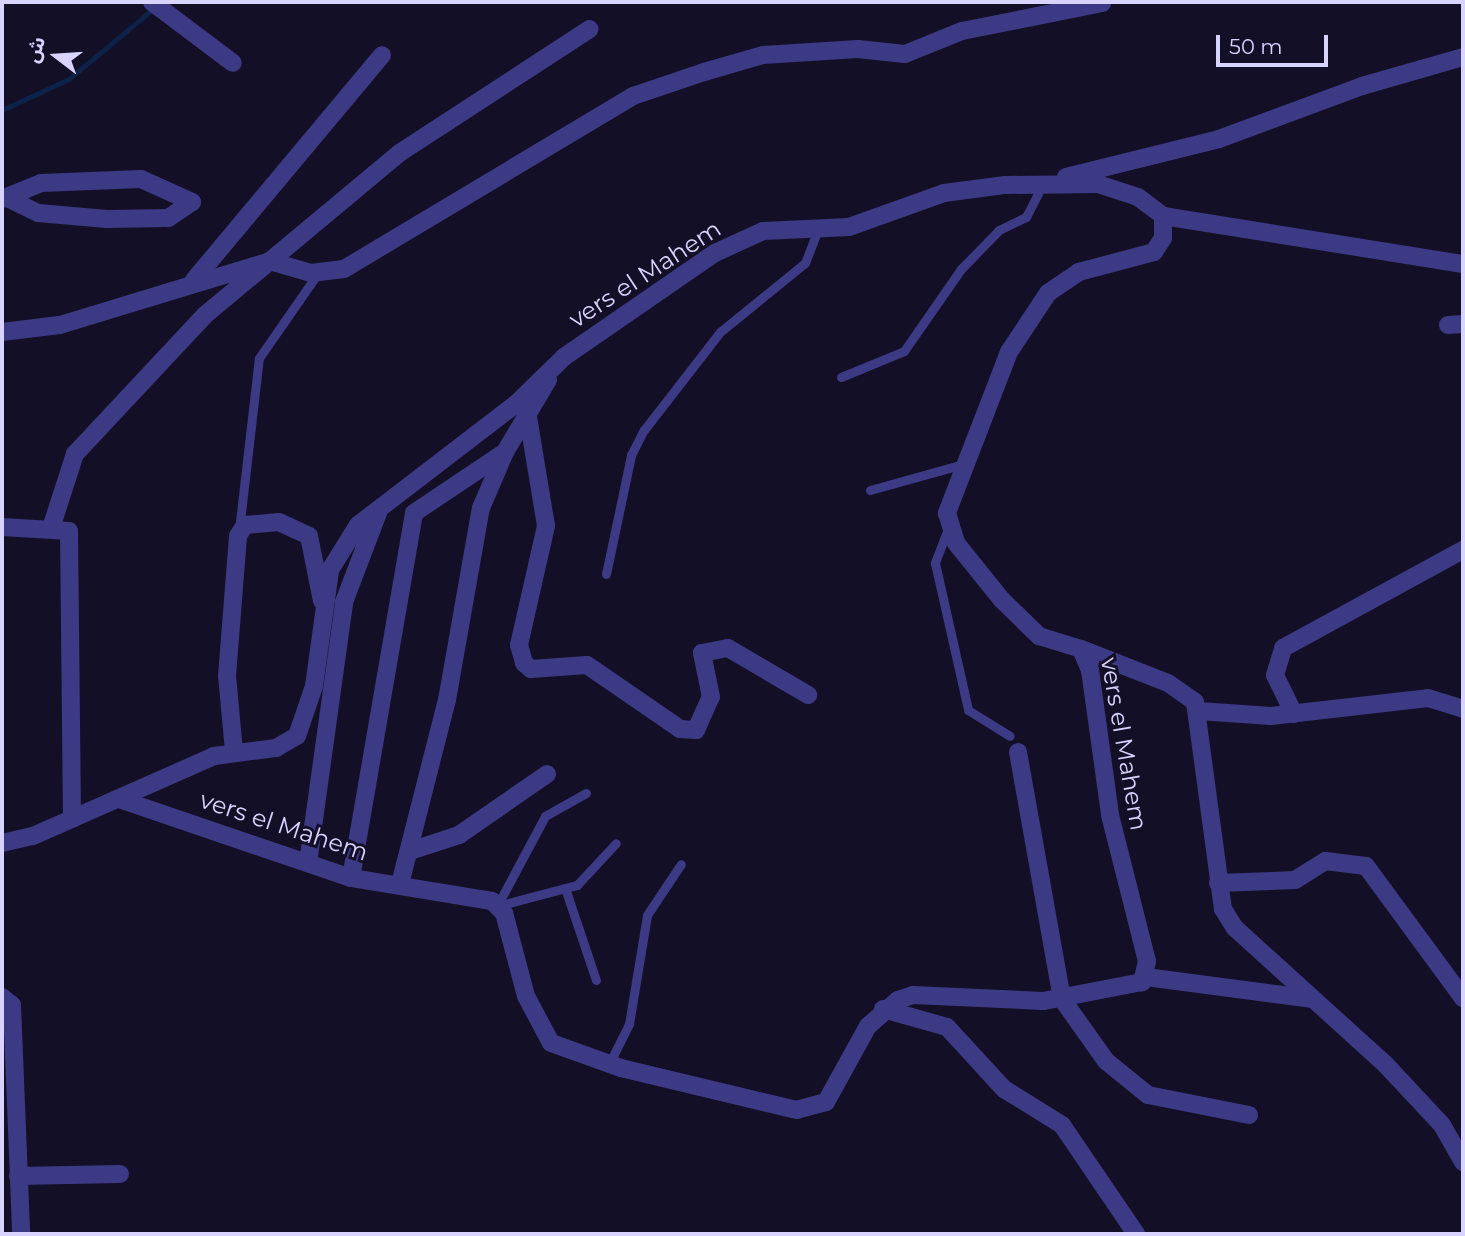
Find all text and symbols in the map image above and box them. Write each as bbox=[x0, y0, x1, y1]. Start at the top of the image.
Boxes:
north arrow bbox=[21, 21, 91, 91]
scale bar bbox=[1220, 21, 1332, 65]
text: ش bbox=[21, 34, 50, 66]
text: 50 m bbox=[1229, 34, 1283, 59]
street label: vers el Mahem bbox=[564, 214, 726, 334]
street label: vers el Mahem bbox=[1095, 655, 1153, 833]
street label: vers el Mahem bbox=[196, 785, 372, 867]

